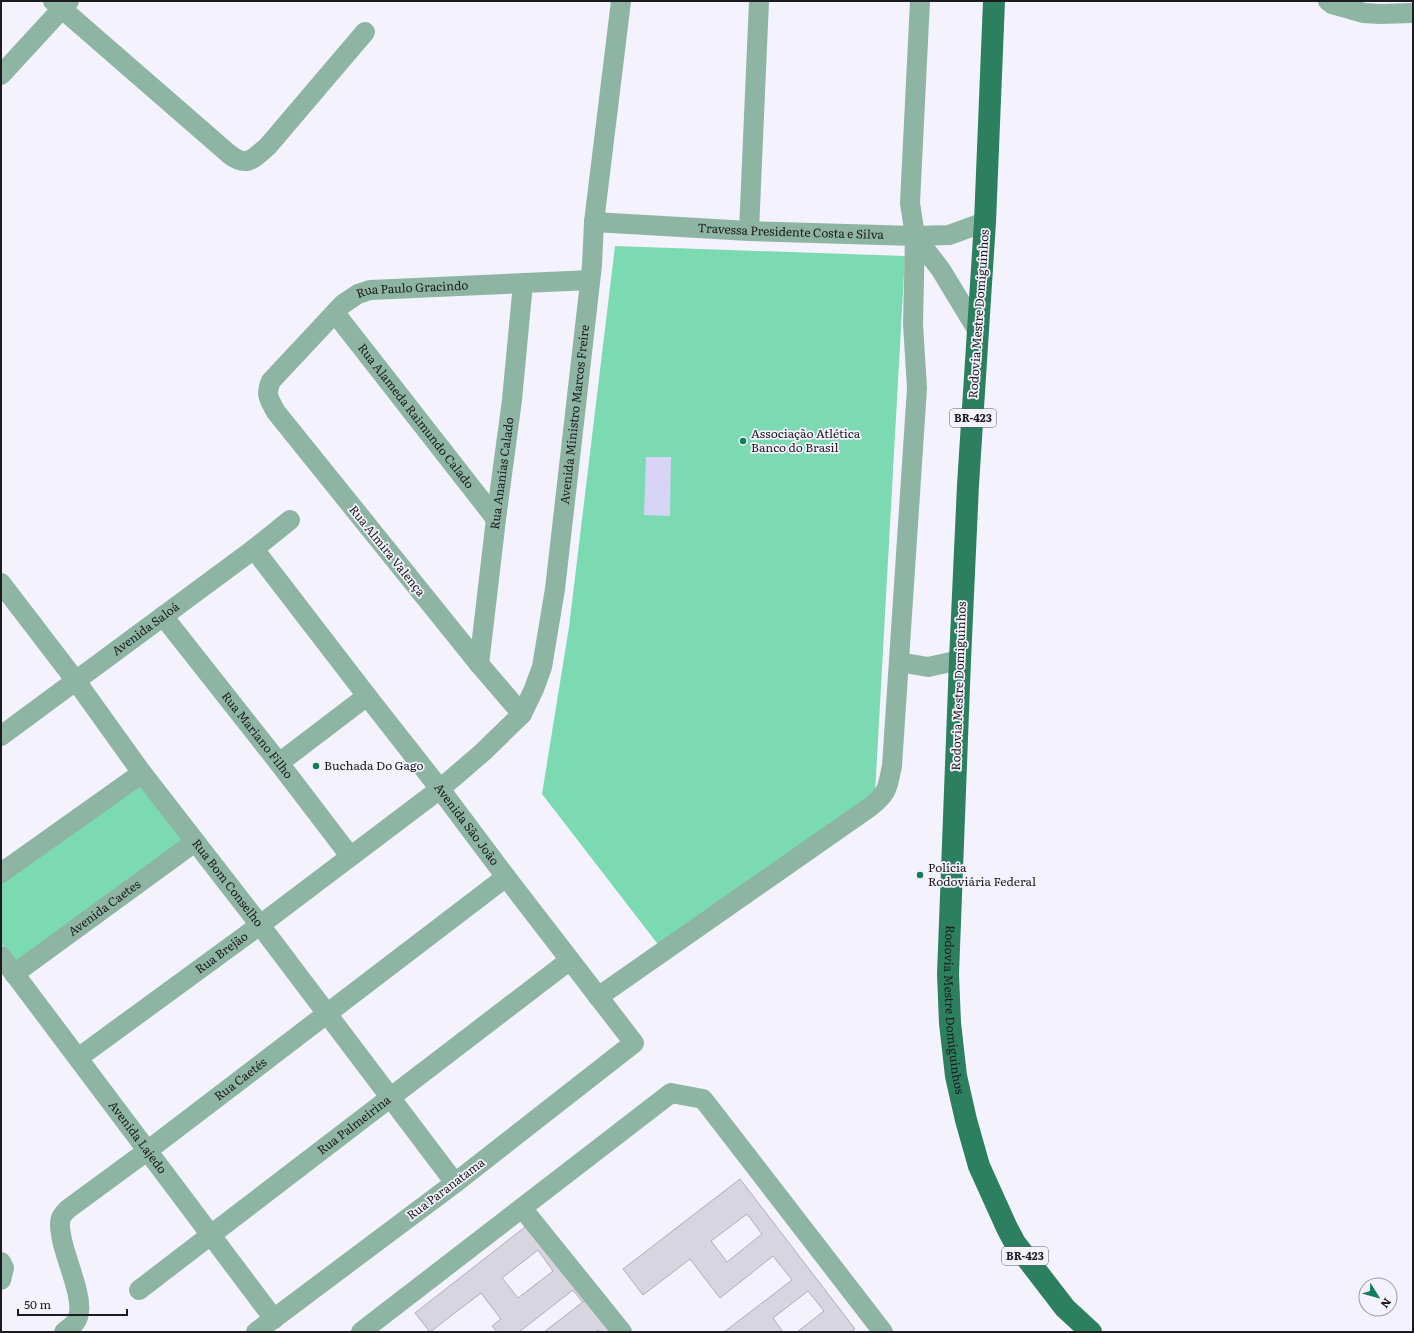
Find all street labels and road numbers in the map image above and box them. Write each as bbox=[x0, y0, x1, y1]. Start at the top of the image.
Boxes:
street label: Travessa Presidente Costa e Silva bbox=[697, 218, 885, 243]
street label: Rodovia Mestre Domiguinhos bbox=[963, 228, 993, 399]
street label: Rua Paulo Gracindo bbox=[354, 276, 469, 302]
street label: Avenida Ministro Marcos Freire bbox=[555, 324, 593, 505]
street label: Rua Alameda Raimundo Calado bbox=[354, 339, 479, 492]
road number: BR-423 bbox=[950, 409, 996, 427]
street label: Rua Ananias Calado bbox=[485, 416, 518, 530]
street label: Rua Almira Valença bbox=[345, 501, 430, 600]
street label: Avenida Saloá bbox=[108, 597, 183, 659]
street label: Rodovia Mestre Domiguinhos bbox=[946, 600, 970, 771]
street label: Rua Mariano Filho bbox=[218, 687, 298, 782]
street label: Avenida São João bbox=[431, 779, 504, 869]
street label: Rua Bom Conselho bbox=[188, 835, 268, 930]
street label: Avenida Caetes bbox=[64, 874, 144, 940]
street label: Rodovia Mestre Domiguinhos bbox=[940, 925, 970, 1096]
street label: Rua Brejão bbox=[191, 927, 251, 978]
street label: Rua Caetés bbox=[210, 1052, 271, 1105]
street label: Rua Palmeirina bbox=[313, 1090, 394, 1158]
street label: Avenida Lajedo bbox=[105, 1097, 172, 1177]
street label: Rua Paranatama bbox=[403, 1153, 489, 1224]
road number: BR-423 bbox=[1002, 1247, 1048, 1265]

